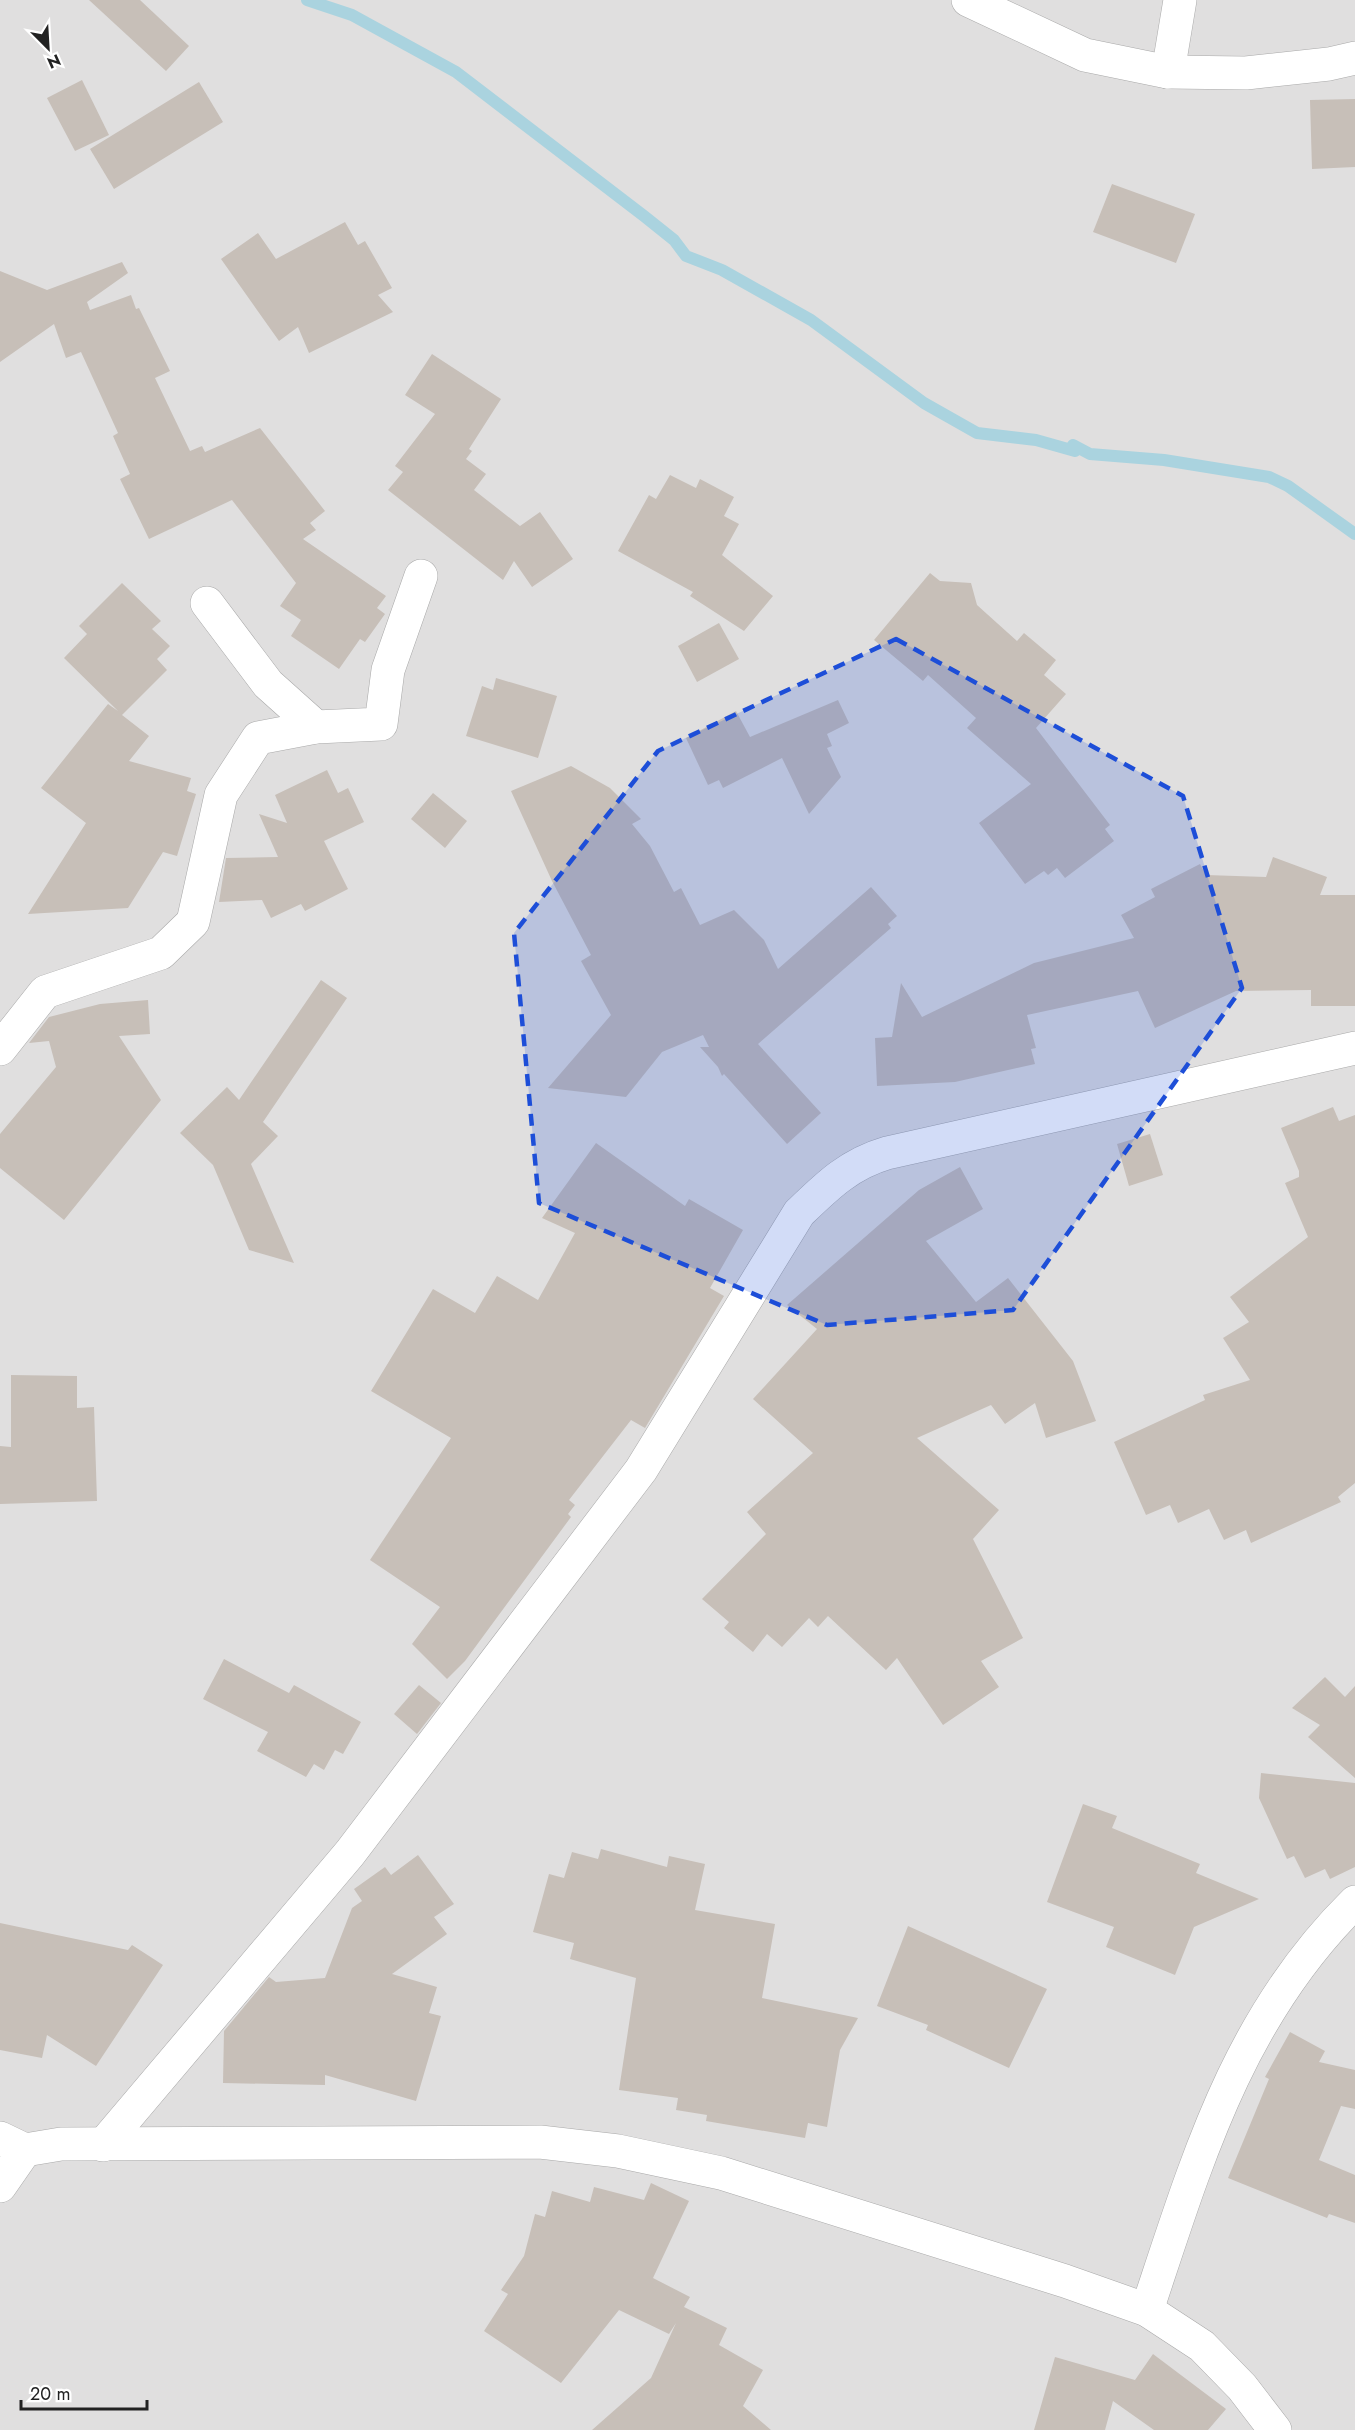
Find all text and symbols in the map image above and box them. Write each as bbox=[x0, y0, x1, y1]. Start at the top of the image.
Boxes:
north arrow bbox=[18, 18, 78, 78]
text: N bbox=[43, 48, 64, 74]
scale bar bbox=[21, 2373, 147, 2411]
text: 20 m bbox=[30, 2381, 70, 2407]

